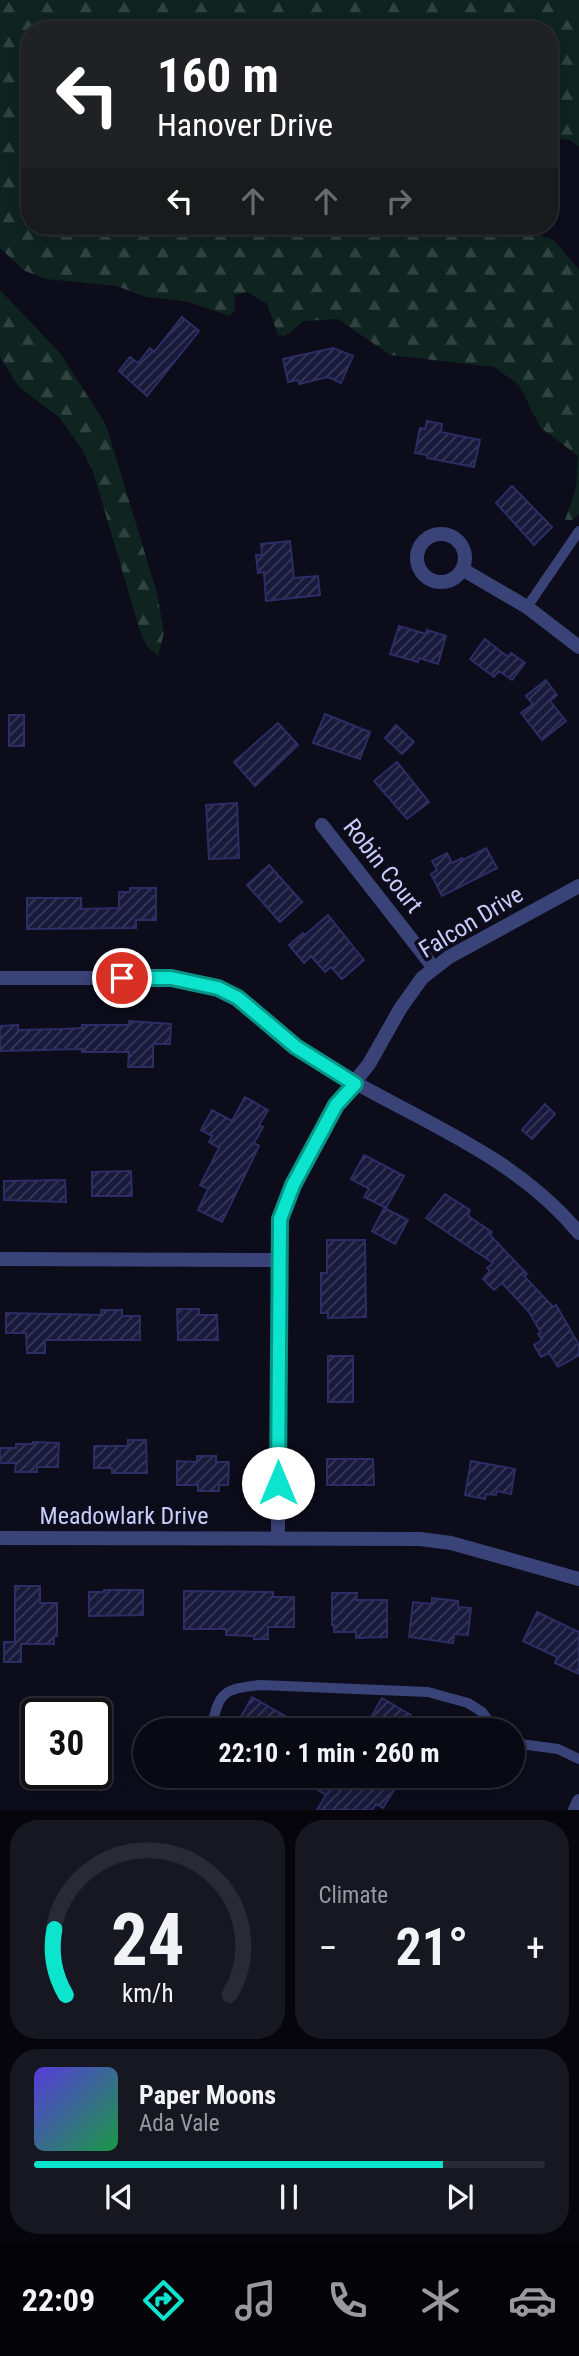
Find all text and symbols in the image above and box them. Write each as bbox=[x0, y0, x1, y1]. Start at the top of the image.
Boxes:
text: 160 m bbox=[157, 47, 279, 104]
icon: left bbox=[42, 49, 133, 140]
text: Hanover Drive bbox=[157, 106, 333, 144]
icon: left bbox=[161, 182, 199, 220]
icon: ahead bbox=[234, 182, 272, 220]
icon: ahead bbox=[307, 182, 345, 220]
icon: right bbox=[380, 182, 418, 220]
street label: Robin Court bbox=[338, 813, 428, 919]
street label: Falcon Drive bbox=[414, 880, 528, 964]
pin bbox=[92, 948, 152, 1008]
icon: arrive bbox=[103, 959, 141, 997]
position arrow bbox=[241, 1446, 315, 1520]
street label: Meadowlark Drive bbox=[40, 1502, 208, 1530]
speed limit sign: 30 bbox=[21, 1698, 112, 1789]
text: 22:10 · 1 min · 260 m bbox=[219, 1738, 439, 1768]
text: Climate bbox=[319, 1882, 388, 1909]
text: 24 bbox=[110, 1898, 184, 1984]
text: 21° bbox=[395, 1917, 468, 1978]
text: − bbox=[319, 1926, 338, 1970]
text: + bbox=[526, 1926, 545, 1970]
text: km/h bbox=[122, 1979, 173, 2008]
text: Paper Moons bbox=[139, 2080, 276, 2110]
text: Ada Vale bbox=[139, 2110, 219, 2137]
icon: previous bbox=[100, 2178, 138, 2216]
icon: pause bbox=[270, 2178, 308, 2216]
icon: next bbox=[441, 2178, 479, 2216]
icon: directions bbox=[139, 2276, 188, 2325]
icon: music bbox=[231, 2276, 280, 2325]
icon: phone bbox=[323, 2276, 372, 2325]
icon: climate bbox=[416, 2276, 465, 2325]
icon: car bbox=[508, 2276, 557, 2325]
text: 22:09 bbox=[22, 2281, 95, 2319]

